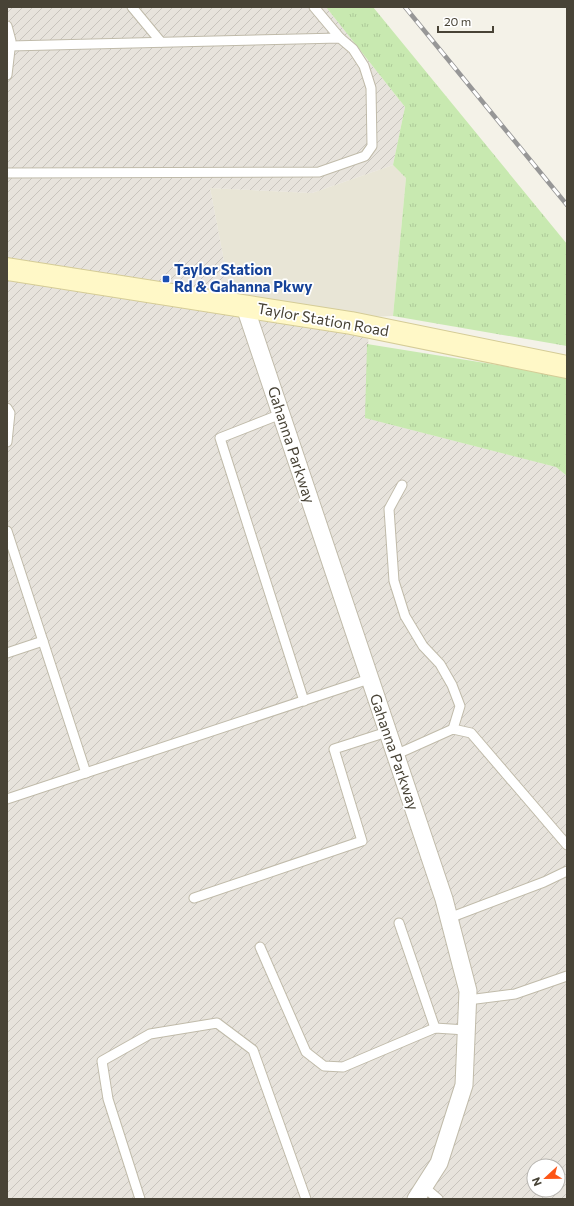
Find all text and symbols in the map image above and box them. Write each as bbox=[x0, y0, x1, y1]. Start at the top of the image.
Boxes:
scale bar bbox=[438, 8, 493, 34]
text: 20 m bbox=[444, 14, 471, 28]
place label: Taylor Station Rd & Gahanna Pkwy bbox=[174, 260, 313, 295]
marker: Taylor Station Rd & Gahanna Pkwy bbox=[161, 274, 171, 284]
street label: Taylor Station Road bbox=[256, 299, 390, 339]
street label: Gahanna Parkway bbox=[265, 384, 319, 506]
street label: Gahanna Parkway bbox=[367, 691, 423, 812]
north arrow bbox=[526, 1158, 566, 1198]
text: N bbox=[529, 1176, 544, 1188]

